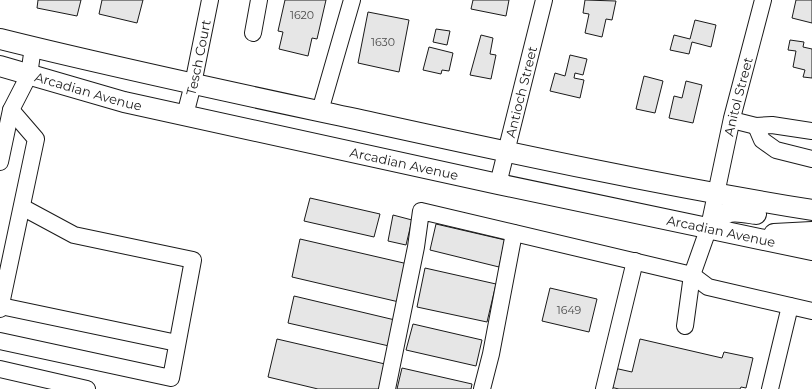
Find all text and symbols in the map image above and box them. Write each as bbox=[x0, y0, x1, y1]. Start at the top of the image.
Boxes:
house number: 1620 bbox=[290, 8, 314, 22]
street label: Tesch Court bbox=[182, 18, 214, 97]
house number: 1630 bbox=[371, 35, 395, 49]
street label: Antioch Street bbox=[502, 44, 540, 139]
street label: Anitol Street bbox=[720, 55, 756, 138]
street label: Arcadian Avenue bbox=[33, 69, 144, 114]
street label: Arcadian Avenue bbox=[348, 144, 460, 183]
street label: Arcadian Avenue bbox=[665, 212, 777, 250]
house number: 1649 bbox=[557, 303, 582, 317]

